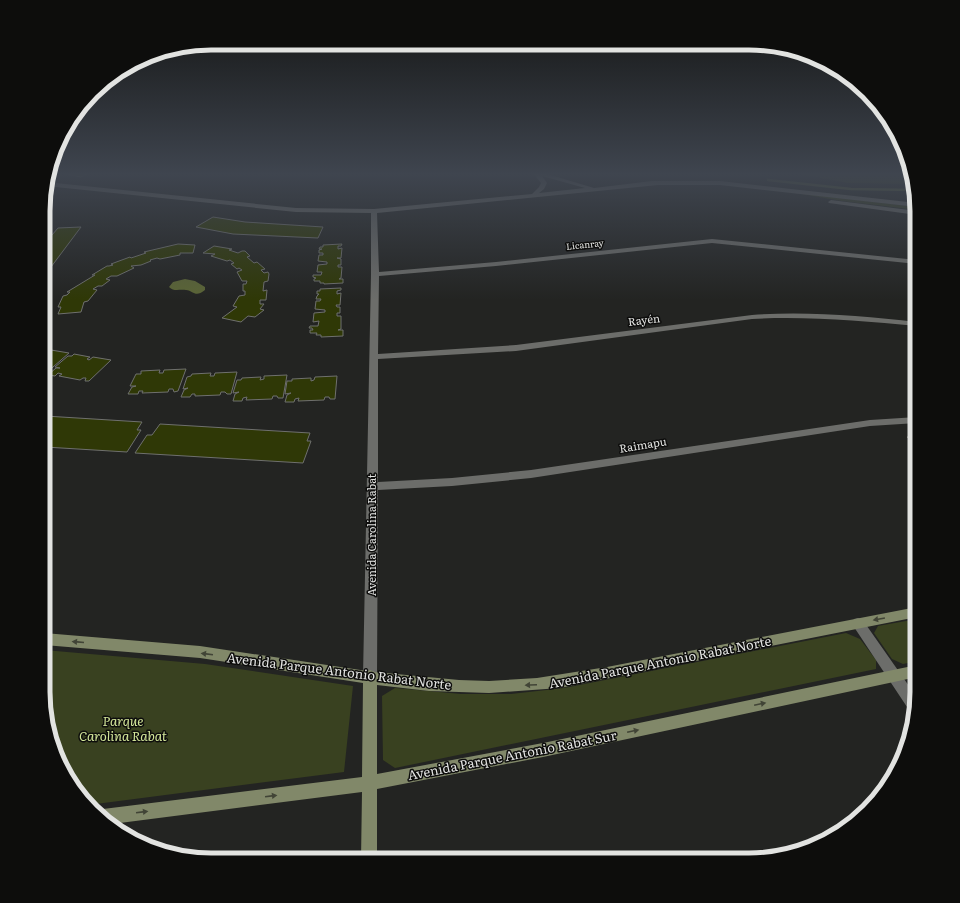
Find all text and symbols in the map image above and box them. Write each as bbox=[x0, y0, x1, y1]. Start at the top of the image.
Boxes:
street label: Licanray bbox=[565, 235, 605, 253]
street label: Rayén bbox=[627, 309, 661, 329]
street label: Raimapu bbox=[618, 432, 668, 456]
street label: Avenida Carolina Rabat bbox=[363, 473, 379, 596]
one-way arrow bbox=[872, 617, 885, 623]
street label: Avenida Parque Antonio Rabat Norte bbox=[547, 631, 773, 692]
one-way arrow bbox=[72, 638, 84, 645]
street label: Avenida Parque Antonio Rabat Norte bbox=[226, 647, 453, 694]
one-way arrow bbox=[201, 651, 213, 657]
one-way arrow bbox=[525, 681, 537, 688]
one-way arrow bbox=[754, 701, 766, 707]
park label: Parque Carolina Rabat bbox=[79, 711, 168, 745]
street label: Avenida Parque Antonio Rabat Sur bbox=[406, 725, 619, 784]
one-way arrow bbox=[626, 727, 639, 733]
one-way arrow bbox=[265, 793, 277, 799]
one-way arrow bbox=[136, 809, 148, 815]

